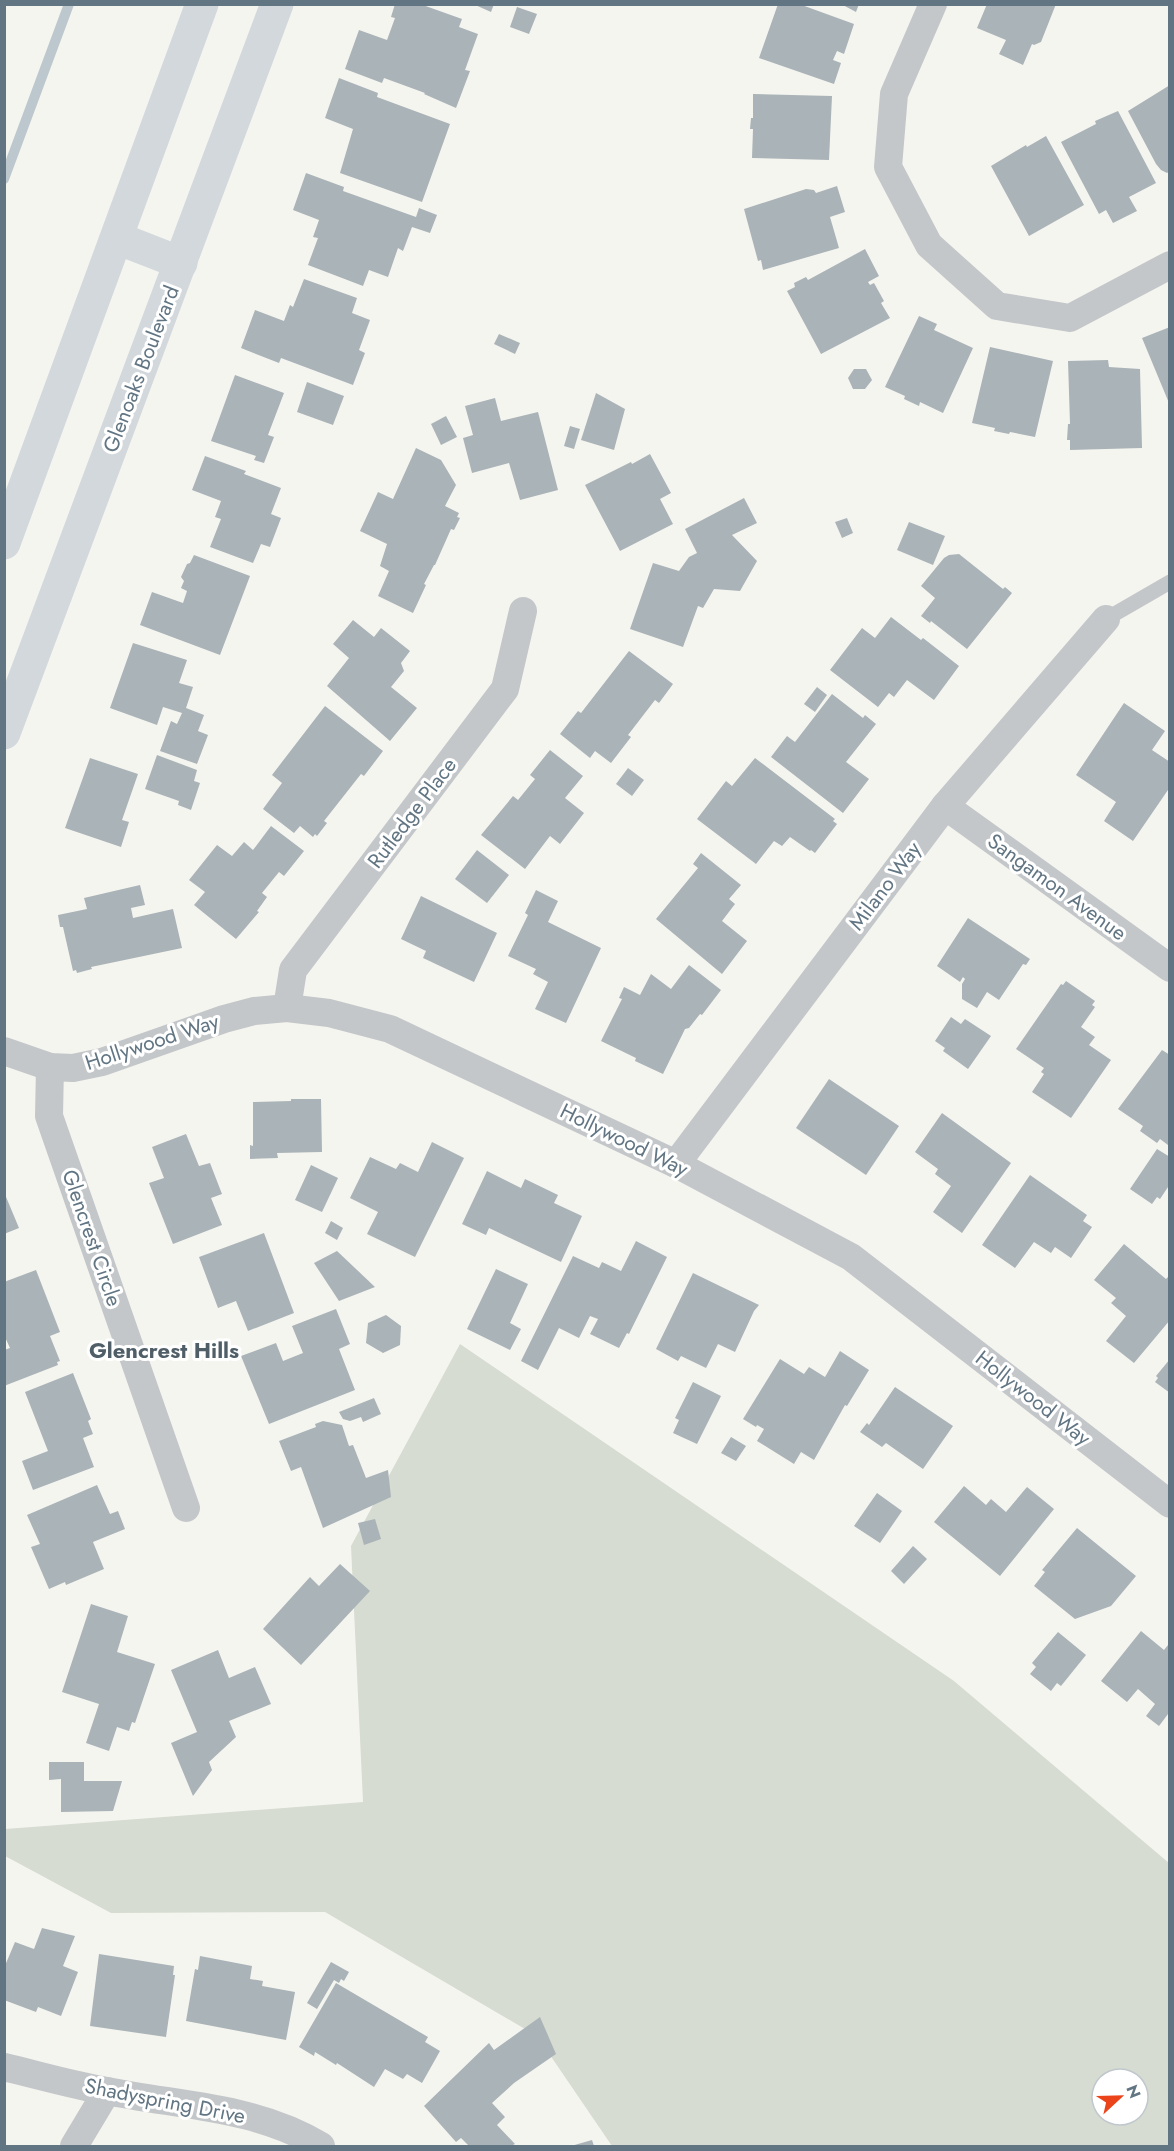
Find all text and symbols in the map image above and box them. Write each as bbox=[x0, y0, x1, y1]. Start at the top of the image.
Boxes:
street label: Glenoaks Boulevard bbox=[95, 281, 187, 457]
street label: Rutledge Place bbox=[360, 751, 464, 875]
street label: Sangamon Avenue bbox=[981, 826, 1133, 948]
street label: Milano Way bbox=[842, 835, 929, 937]
street label: Hollywood Way bbox=[81, 1006, 224, 1078]
street label: Hollywood Way bbox=[555, 1096, 694, 1184]
street label: Glencrest Circle bbox=[55, 1166, 130, 1311]
district label: Glencrest Hills bbox=[89, 1334, 239, 1366]
street label: Hollywood Way bbox=[969, 1343, 1098, 1453]
north arrow bbox=[1090, 2067, 1150, 2127]
street label: Shadyspring Drive bbox=[82, 2071, 248, 2131]
text: N bbox=[1120, 2081, 1146, 2102]

